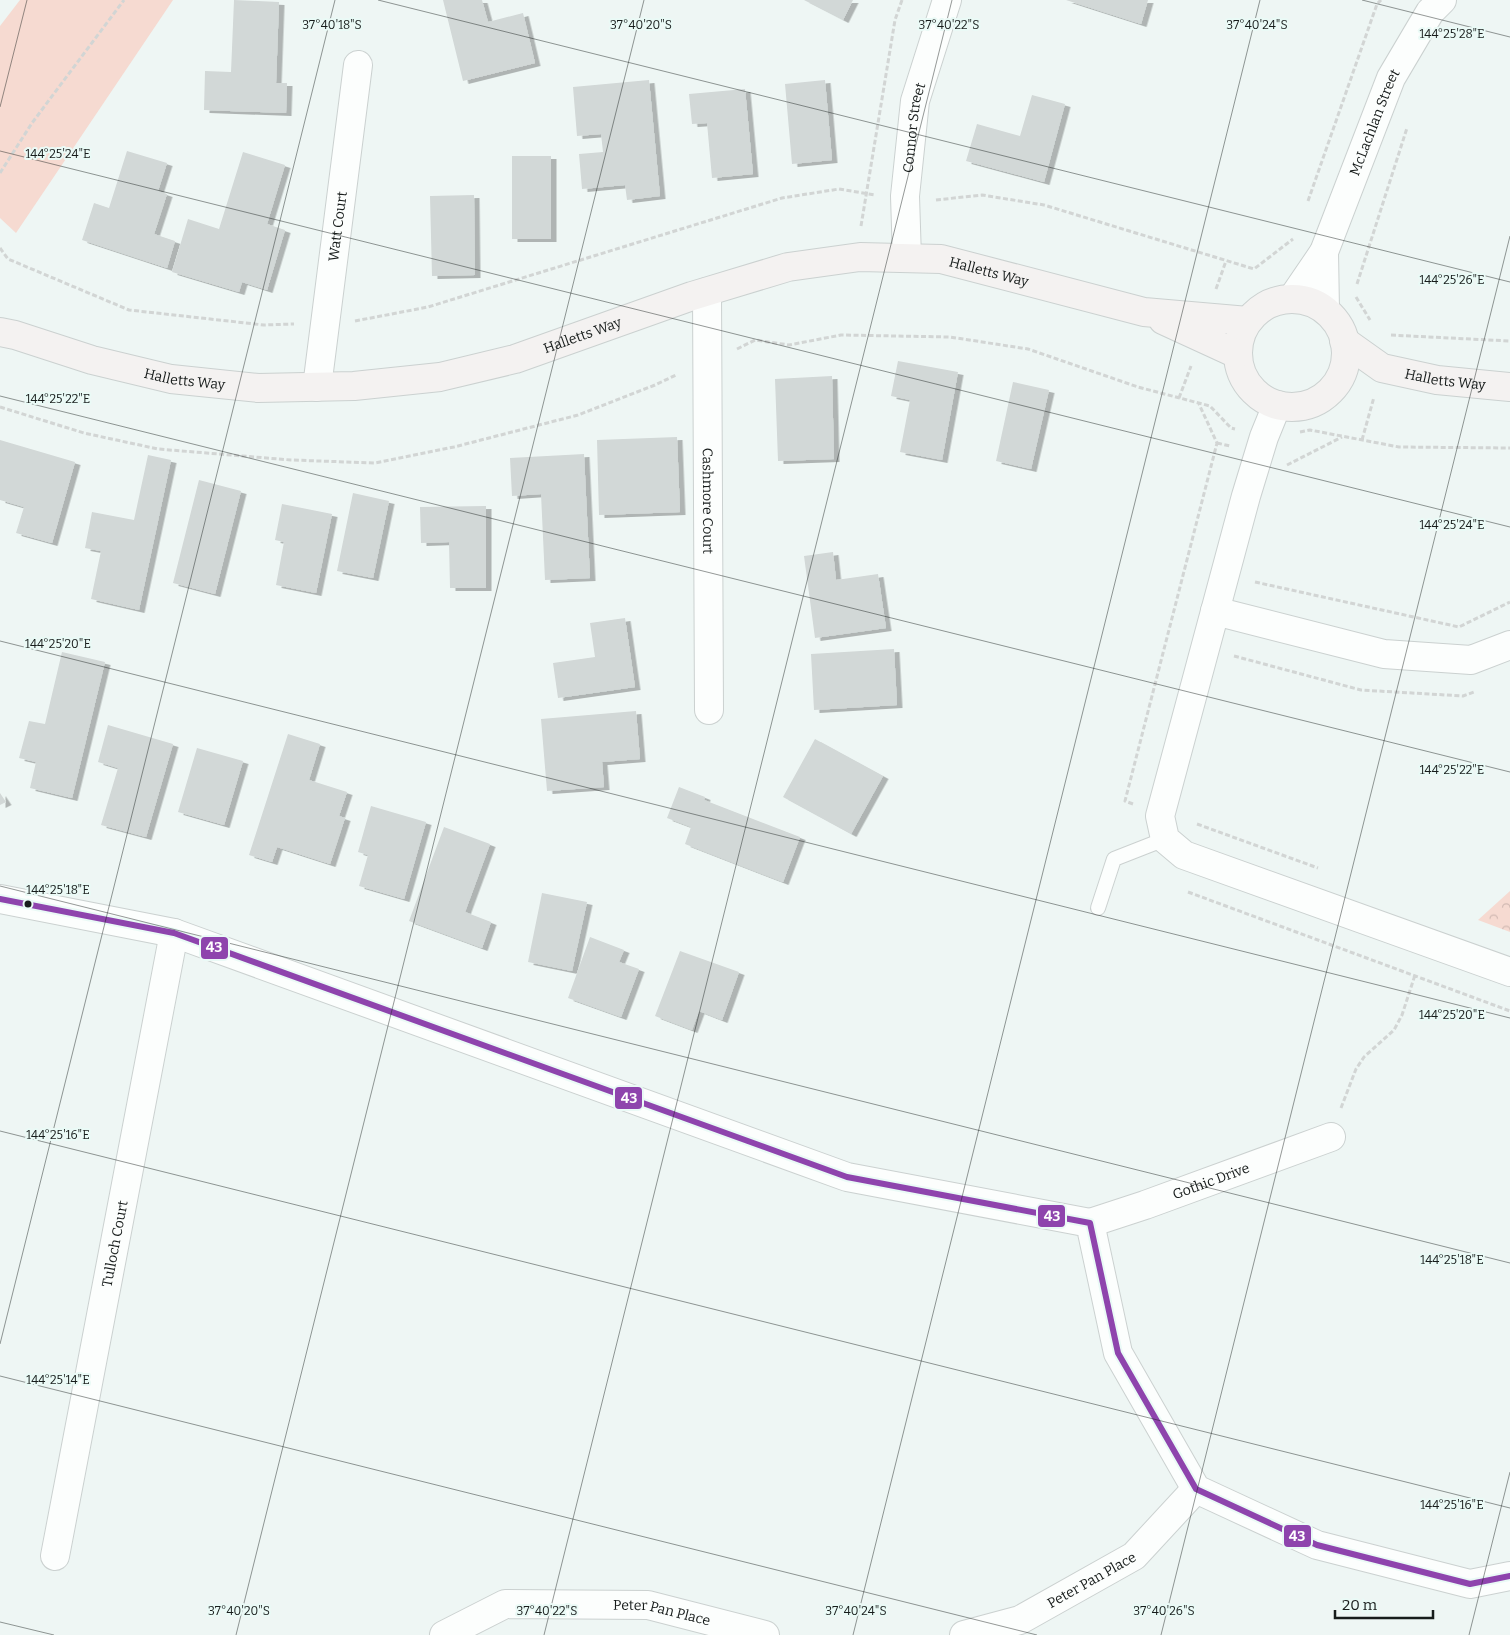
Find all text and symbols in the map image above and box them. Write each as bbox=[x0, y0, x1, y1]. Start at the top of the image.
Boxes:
text: 37°40'18"S bbox=[302, 18, 362, 32]
text: 37°40'20"S bbox=[610, 18, 672, 32]
text: 37°40'22"S bbox=[919, 18, 979, 32]
text: 37°40'24"S bbox=[1226, 18, 1288, 32]
text: 144°25'28"E bbox=[1419, 27, 1485, 41]
street label: McLachlan Street bbox=[1346, 66, 1403, 178]
street label: Connor Street bbox=[899, 80, 929, 174]
text: 144°25'24"E bbox=[25, 147, 91, 161]
street label: Watt Court bbox=[325, 190, 350, 262]
street label: Halletts Way bbox=[947, 253, 1031, 290]
text: 144°25'26"E bbox=[1419, 273, 1485, 287]
street label: Halletts Way bbox=[541, 313, 624, 357]
street label: Halletts Way bbox=[142, 364, 227, 393]
street label: Halletts Way bbox=[1403, 365, 1487, 393]
text: 144°25'22"E bbox=[26, 392, 90, 406]
street label: Cashmore Court bbox=[699, 448, 717, 554]
text: 144°25'24"E bbox=[1419, 518, 1485, 532]
text: 144°25'20"E bbox=[25, 637, 91, 651]
text: 144°25'22"E bbox=[1420, 763, 1484, 777]
text: 144°25'18"E bbox=[26, 883, 90, 897]
unlabelled marker bbox=[23, 899, 33, 909]
line badge: 43 bbox=[200, 936, 229, 960]
text: 43 bbox=[206, 939, 222, 956]
text: 144°25'20"E bbox=[1419, 1008, 1485, 1022]
line badge: 43 bbox=[614, 1086, 643, 1110]
text: 43 bbox=[621, 1090, 637, 1107]
text: 144°25'16"E bbox=[26, 1128, 90, 1142]
street label: Gothic Drive bbox=[1170, 1159, 1252, 1203]
street label: Tulloch Court bbox=[98, 1199, 131, 1288]
line badge: 43 bbox=[1037, 1204, 1066, 1228]
text: 43 bbox=[1044, 1208, 1060, 1225]
text: 144°25'18"E bbox=[1420, 1253, 1484, 1267]
text: 144°25'14"E bbox=[26, 1373, 90, 1387]
text: 144°25'16"E bbox=[1420, 1498, 1484, 1512]
line badge: 43 bbox=[1283, 1524, 1312, 1548]
text: 43 bbox=[1289, 1528, 1305, 1545]
street label: Peter Pan Place bbox=[1044, 1548, 1139, 1612]
scale bar bbox=[1335, 1588, 1432, 1620]
street label: Peter Pan Place bbox=[613, 1596, 712, 1629]
text: 20 m bbox=[1342, 1596, 1378, 1614]
text: 37°40'20"S bbox=[208, 1604, 270, 1618]
text: 37°40'22"S bbox=[517, 1604, 577, 1618]
text: 37°40'24"S bbox=[825, 1604, 887, 1618]
text: 37°40'26"S bbox=[1133, 1604, 1195, 1618]

